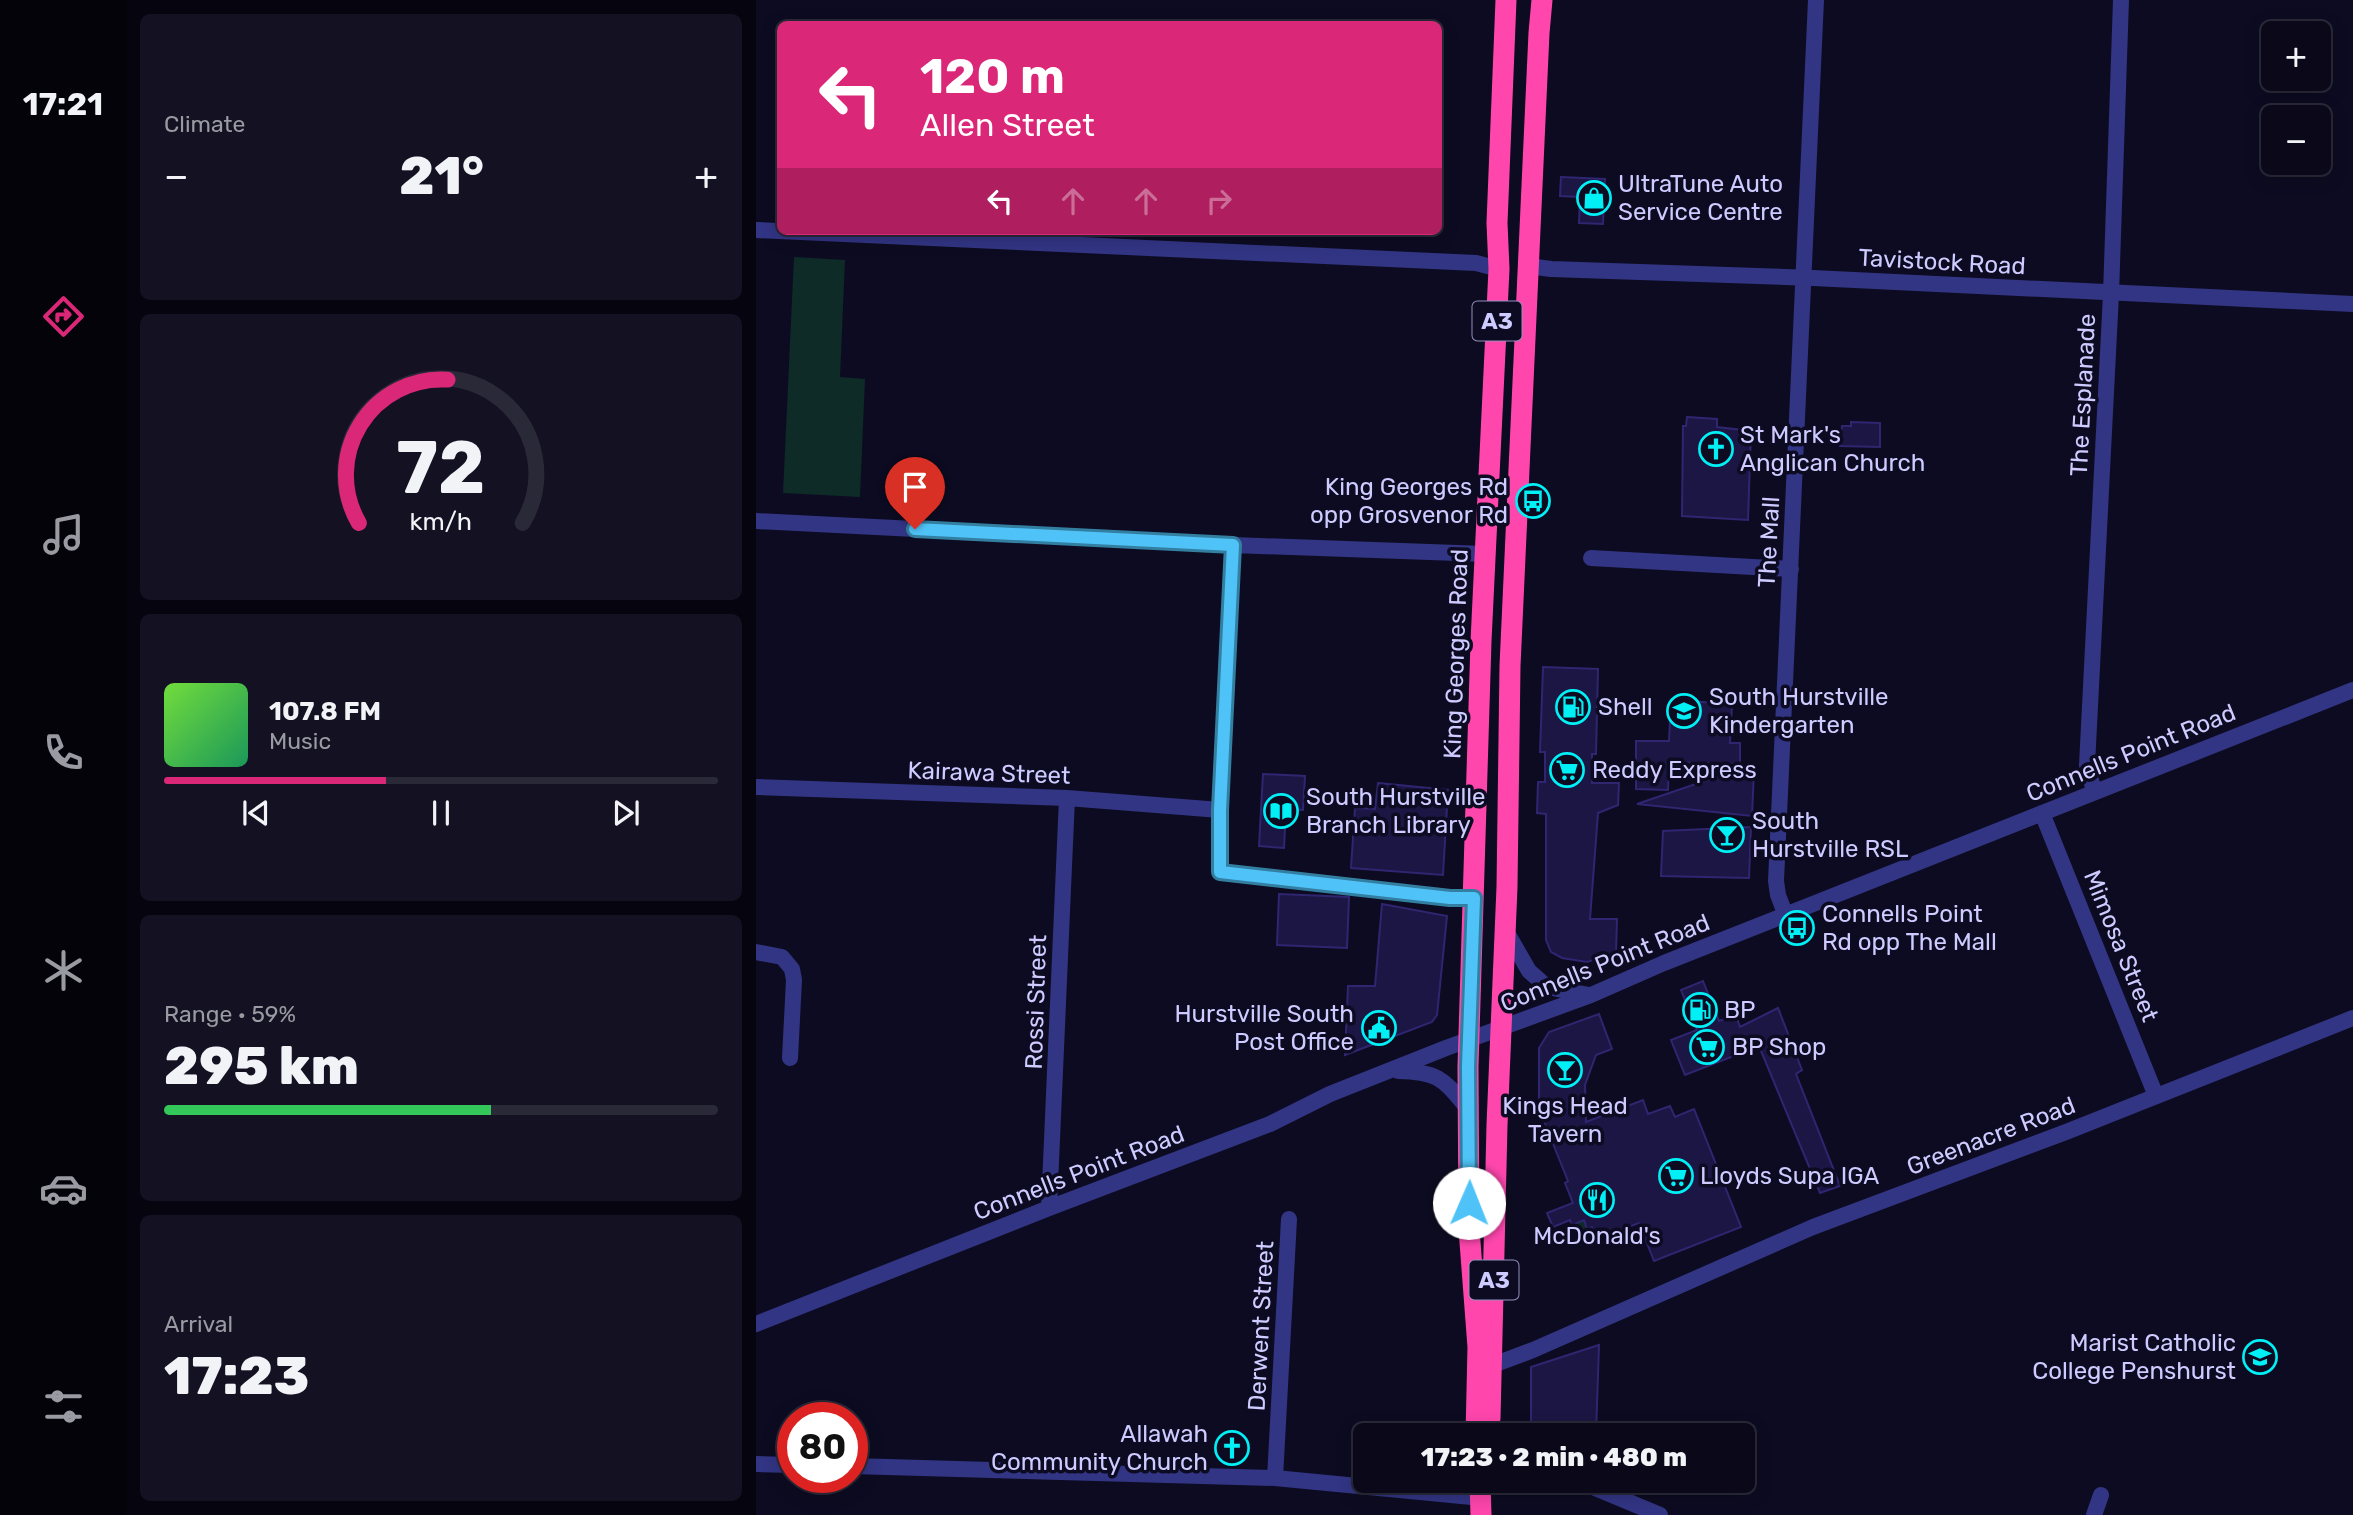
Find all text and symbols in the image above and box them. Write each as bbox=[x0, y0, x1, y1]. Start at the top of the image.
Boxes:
map controls bbox=[2261, 21, 2331, 175]
button: + bbox=[2261, 21, 2331, 91]
text: 120 m bbox=[920, 47, 1065, 105]
icon: left bbox=[805, 49, 896, 140]
text: 17:21 bbox=[23, 85, 103, 123]
button: − bbox=[2261, 105, 2331, 175]
text: Allen Street bbox=[920, 106, 1095, 144]
text: Climate bbox=[164, 110, 245, 138]
text: 21° bbox=[399, 145, 484, 207]
text: − bbox=[164, 153, 189, 199]
text: + bbox=[694, 153, 718, 199]
place label: UltraTune Auto Service Centre bbox=[1618, 170, 1783, 226]
shop icon: UltraTune Auto Service Centre bbox=[1575, 179, 1613, 217]
icon: left bbox=[981, 182, 1019, 220]
icon: ahead bbox=[1054, 182, 1092, 220]
icon: ahead bbox=[1127, 182, 1165, 220]
icon: right bbox=[1200, 182, 1238, 220]
street label: Tavistock Road bbox=[1858, 244, 2026, 280]
icon: directions bbox=[39, 292, 88, 341]
road number: A3 bbox=[1472, 302, 1522, 340]
street label: The Esplanade bbox=[2065, 313, 2101, 477]
place label: St Mark's Anglican Church bbox=[1740, 421, 1925, 477]
text: 72 bbox=[396, 426, 486, 512]
church icon: St Mark's Anglican Church bbox=[1697, 430, 1735, 468]
pin bbox=[885, 457, 945, 529]
icon: arrive bbox=[896, 468, 934, 506]
place label: King Georges Rd opp Grosvenor Rd bbox=[1310, 473, 1508, 529]
bus stop icon: King Georges Rd opp Grosvenor Rd bbox=[1514, 482, 1552, 520]
street label: The Mall bbox=[1753, 496, 1785, 588]
text: km/h bbox=[410, 507, 472, 536]
icon: music bbox=[39, 510, 88, 559]
street label: King Georges Road bbox=[1438, 548, 1474, 760]
place label: South Hurstville Kindergarten bbox=[1709, 683, 1889, 739]
fuel station icon: Shell bbox=[1554, 688, 1592, 726]
school or university icon: South Hurstville Kindergarten bbox=[1665, 692, 1703, 730]
place label: Shell bbox=[1598, 693, 1653, 721]
text: 107.8 FM bbox=[269, 696, 381, 727]
street label: Connells Point Road bbox=[2022, 698, 2240, 808]
text: Music bbox=[269, 727, 331, 755]
icon: phone bbox=[39, 728, 88, 777]
supermarket icon: Reddy Express bbox=[1548, 751, 1586, 789]
street label: Kairawa Street bbox=[907, 756, 1071, 790]
place label: Reddy Express bbox=[1592, 756, 1757, 784]
place label: South Hurstville Branch Library bbox=[1306, 783, 1486, 839]
library icon: South Hurstville Branch Library bbox=[1262, 792, 1300, 830]
icon: previous bbox=[237, 794, 275, 832]
icon: pause bbox=[422, 794, 460, 832]
icon: next bbox=[607, 794, 645, 832]
place label: South Hurstville RSL bbox=[1752, 807, 1909, 863]
bar icon: South Hurstville RSL bbox=[1708, 816, 1746, 854]
street label: Mimosa Street bbox=[2078, 866, 2164, 1026]
place label: Connells Point Rd opp The Mall bbox=[1822, 900, 1997, 956]
street label: Connells Point Road bbox=[1496, 908, 1714, 1018]
bus stop icon: Connells Point Rd opp The Mall bbox=[1778, 909, 1816, 947]
street label: Rossi Street bbox=[1020, 934, 1052, 1070]
icon: climate bbox=[39, 946, 88, 995]
fuel station icon: BP bbox=[1681, 991, 1719, 1029]
place label: BP bbox=[1724, 996, 1755, 1024]
text: Range · 59% bbox=[164, 1000, 296, 1028]
place label: Hurstville South Post Office bbox=[1174, 1000, 1354, 1056]
public building icon: Hurstville South Post Office bbox=[1360, 1009, 1398, 1047]
supermarket icon: BP Shop bbox=[1688, 1028, 1726, 1066]
place label: BP Shop bbox=[1732, 1033, 1826, 1061]
text: 295 km bbox=[164, 1035, 359, 1097]
bar icon: Kings Head Tavern bbox=[1546, 1051, 1584, 1089]
street label: Greenacre Road bbox=[1903, 1091, 2079, 1181]
place label: Kings Head Tavern bbox=[1502, 1092, 1628, 1148]
street label: Connells Point Road bbox=[970, 1120, 1188, 1226]
supermarket icon: Lloyds Supa IGA bbox=[1657, 1157, 1695, 1195]
place label: Lloyds Supa IGA bbox=[1700, 1162, 1879, 1190]
icon: car bbox=[39, 1164, 88, 1213]
position arrow bbox=[1432, 1166, 1506, 1240]
restaurant icon: McDonald's bbox=[1578, 1181, 1616, 1219]
place label: McDonald's bbox=[1533, 1222, 1661, 1250]
street label: Derwent Street bbox=[1243, 1240, 1279, 1412]
road number: A3 bbox=[1470, 1260, 1518, 1300]
text: Arrival bbox=[164, 1310, 233, 1338]
place label: Marist Catholic College Penshurst bbox=[2032, 1329, 2236, 1385]
school or university icon: Marist Catholic College Penshurst bbox=[2241, 1338, 2279, 1376]
text: 17:23 bbox=[164, 1345, 309, 1407]
icon: filters bbox=[39, 1382, 88, 1431]
speed limit sign: 80 bbox=[777, 1402, 868, 1493]
place label: Allawah Community Church bbox=[991, 1420, 1208, 1476]
church icon: Allawah Community Church bbox=[1213, 1429, 1251, 1467]
text: 17:23 · 2 min · 480 m bbox=[1421, 1442, 1687, 1473]

